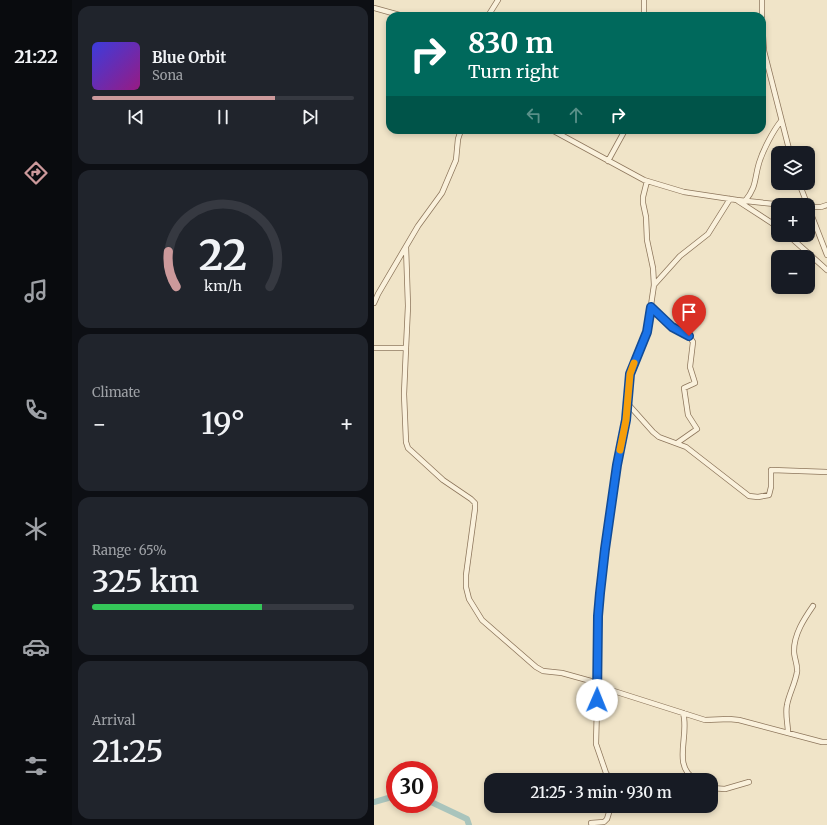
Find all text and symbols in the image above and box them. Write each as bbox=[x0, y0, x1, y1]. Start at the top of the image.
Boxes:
text: 830 m bbox=[468, 25, 553, 61]
icon: right bbox=[402, 28, 454, 80]
text: 21:22 bbox=[14, 45, 58, 68]
text: Blue Orbit bbox=[152, 48, 226, 67]
text: Turn right bbox=[468, 60, 559, 83]
text: Sona bbox=[152, 67, 183, 84]
icon: left bbox=[523, 104, 545, 126]
icon: ahead bbox=[565, 104, 587, 126]
icon: right bbox=[607, 104, 629, 126]
icon: previous bbox=[125, 106, 147, 128]
icon: pause bbox=[212, 106, 234, 128]
icon: next bbox=[299, 106, 321, 128]
map controls bbox=[771, 146, 815, 294]
button: layers bbox=[771, 146, 815, 190]
icon: directions bbox=[22, 159, 50, 187]
button: + bbox=[771, 198, 815, 242]
text: 22 bbox=[199, 228, 247, 280]
button: − bbox=[771, 250, 815, 294]
text: km/h bbox=[204, 276, 242, 294]
icon: music bbox=[22, 277, 50, 305]
pin bbox=[672, 295, 706, 336]
icon: arrive bbox=[678, 301, 700, 323]
text: Climate bbox=[92, 384, 140, 401]
icon: phone bbox=[22, 396, 50, 424]
text: 19° bbox=[201, 404, 245, 442]
text: − bbox=[92, 410, 107, 438]
text: + bbox=[339, 410, 354, 438]
icon: climate bbox=[22, 515, 50, 543]
text: Range · 65% bbox=[92, 542, 166, 559]
text: 325 km bbox=[92, 562, 199, 600]
icon: car bbox=[22, 633, 50, 661]
position arrow bbox=[576, 679, 618, 721]
text: Arrival bbox=[92, 712, 135, 729]
text: 21:25 bbox=[92, 732, 163, 770]
icon: filters bbox=[22, 752, 50, 780]
speed limit sign: 30 bbox=[386, 761, 438, 813]
text: 21:25 · 3 min · 930 m bbox=[530, 783, 672, 802]

